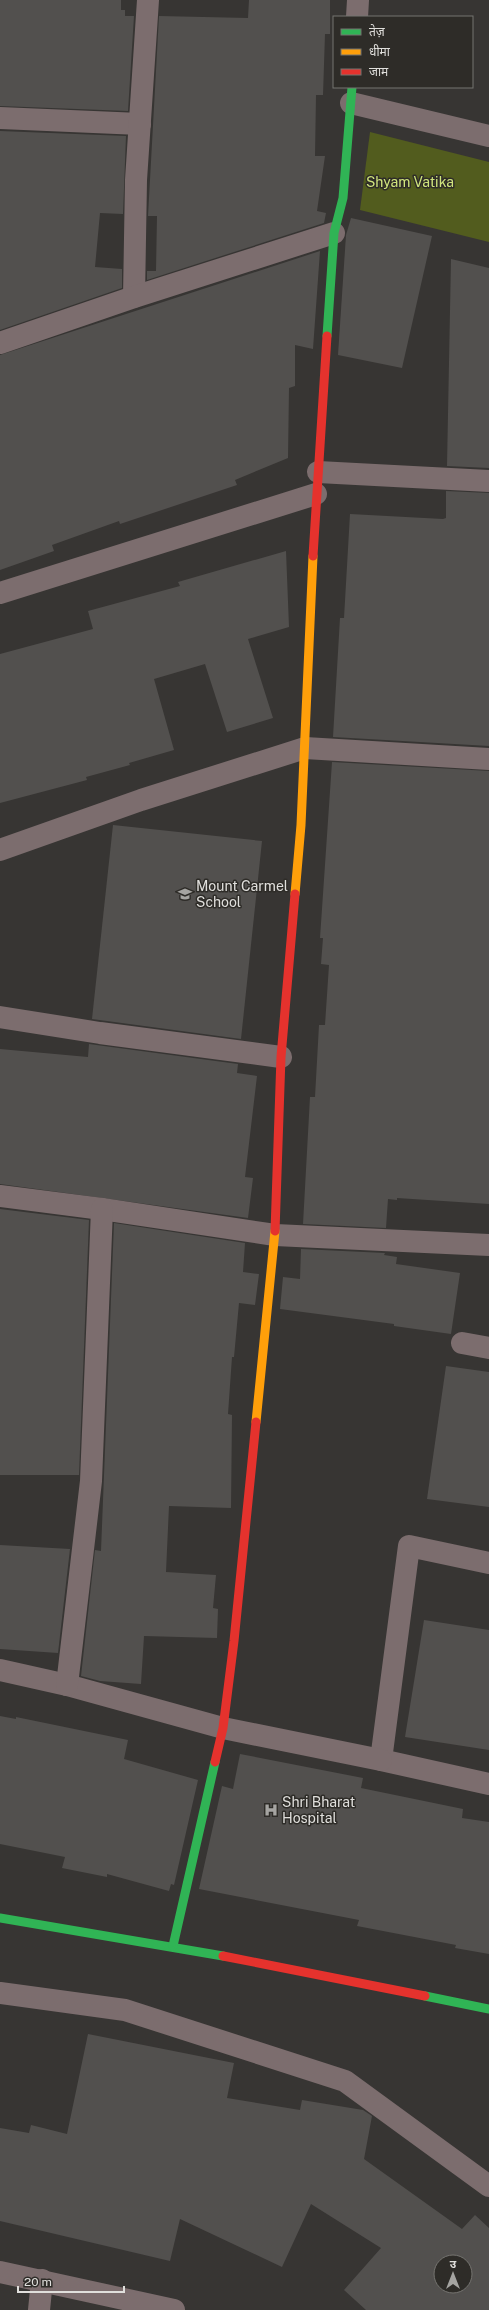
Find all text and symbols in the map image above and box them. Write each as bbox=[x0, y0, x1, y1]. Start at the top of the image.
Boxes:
legend bbox=[333, 16, 473, 88]
text: तेज़ bbox=[369, 24, 386, 39]
text: धीमा bbox=[369, 44, 391, 59]
text: जाम bbox=[369, 65, 389, 79]
park label: Shyam Vatika bbox=[366, 174, 454, 190]
place label: Mount Carmel School bbox=[196, 878, 288, 910]
school or university icon: Mount Carmel School bbox=[177, 886, 193, 902]
place label: Shri Bharat Hospital bbox=[282, 1794, 355, 1826]
hospital icon: Shri Bharat Hospital bbox=[263, 1802, 279, 1818]
north arrow bbox=[433, 2254, 473, 2294]
text: उ bbox=[450, 2258, 457, 2270]
scale bar bbox=[18, 2268, 124, 2294]
text: 20 m bbox=[24, 2275, 52, 2289]

